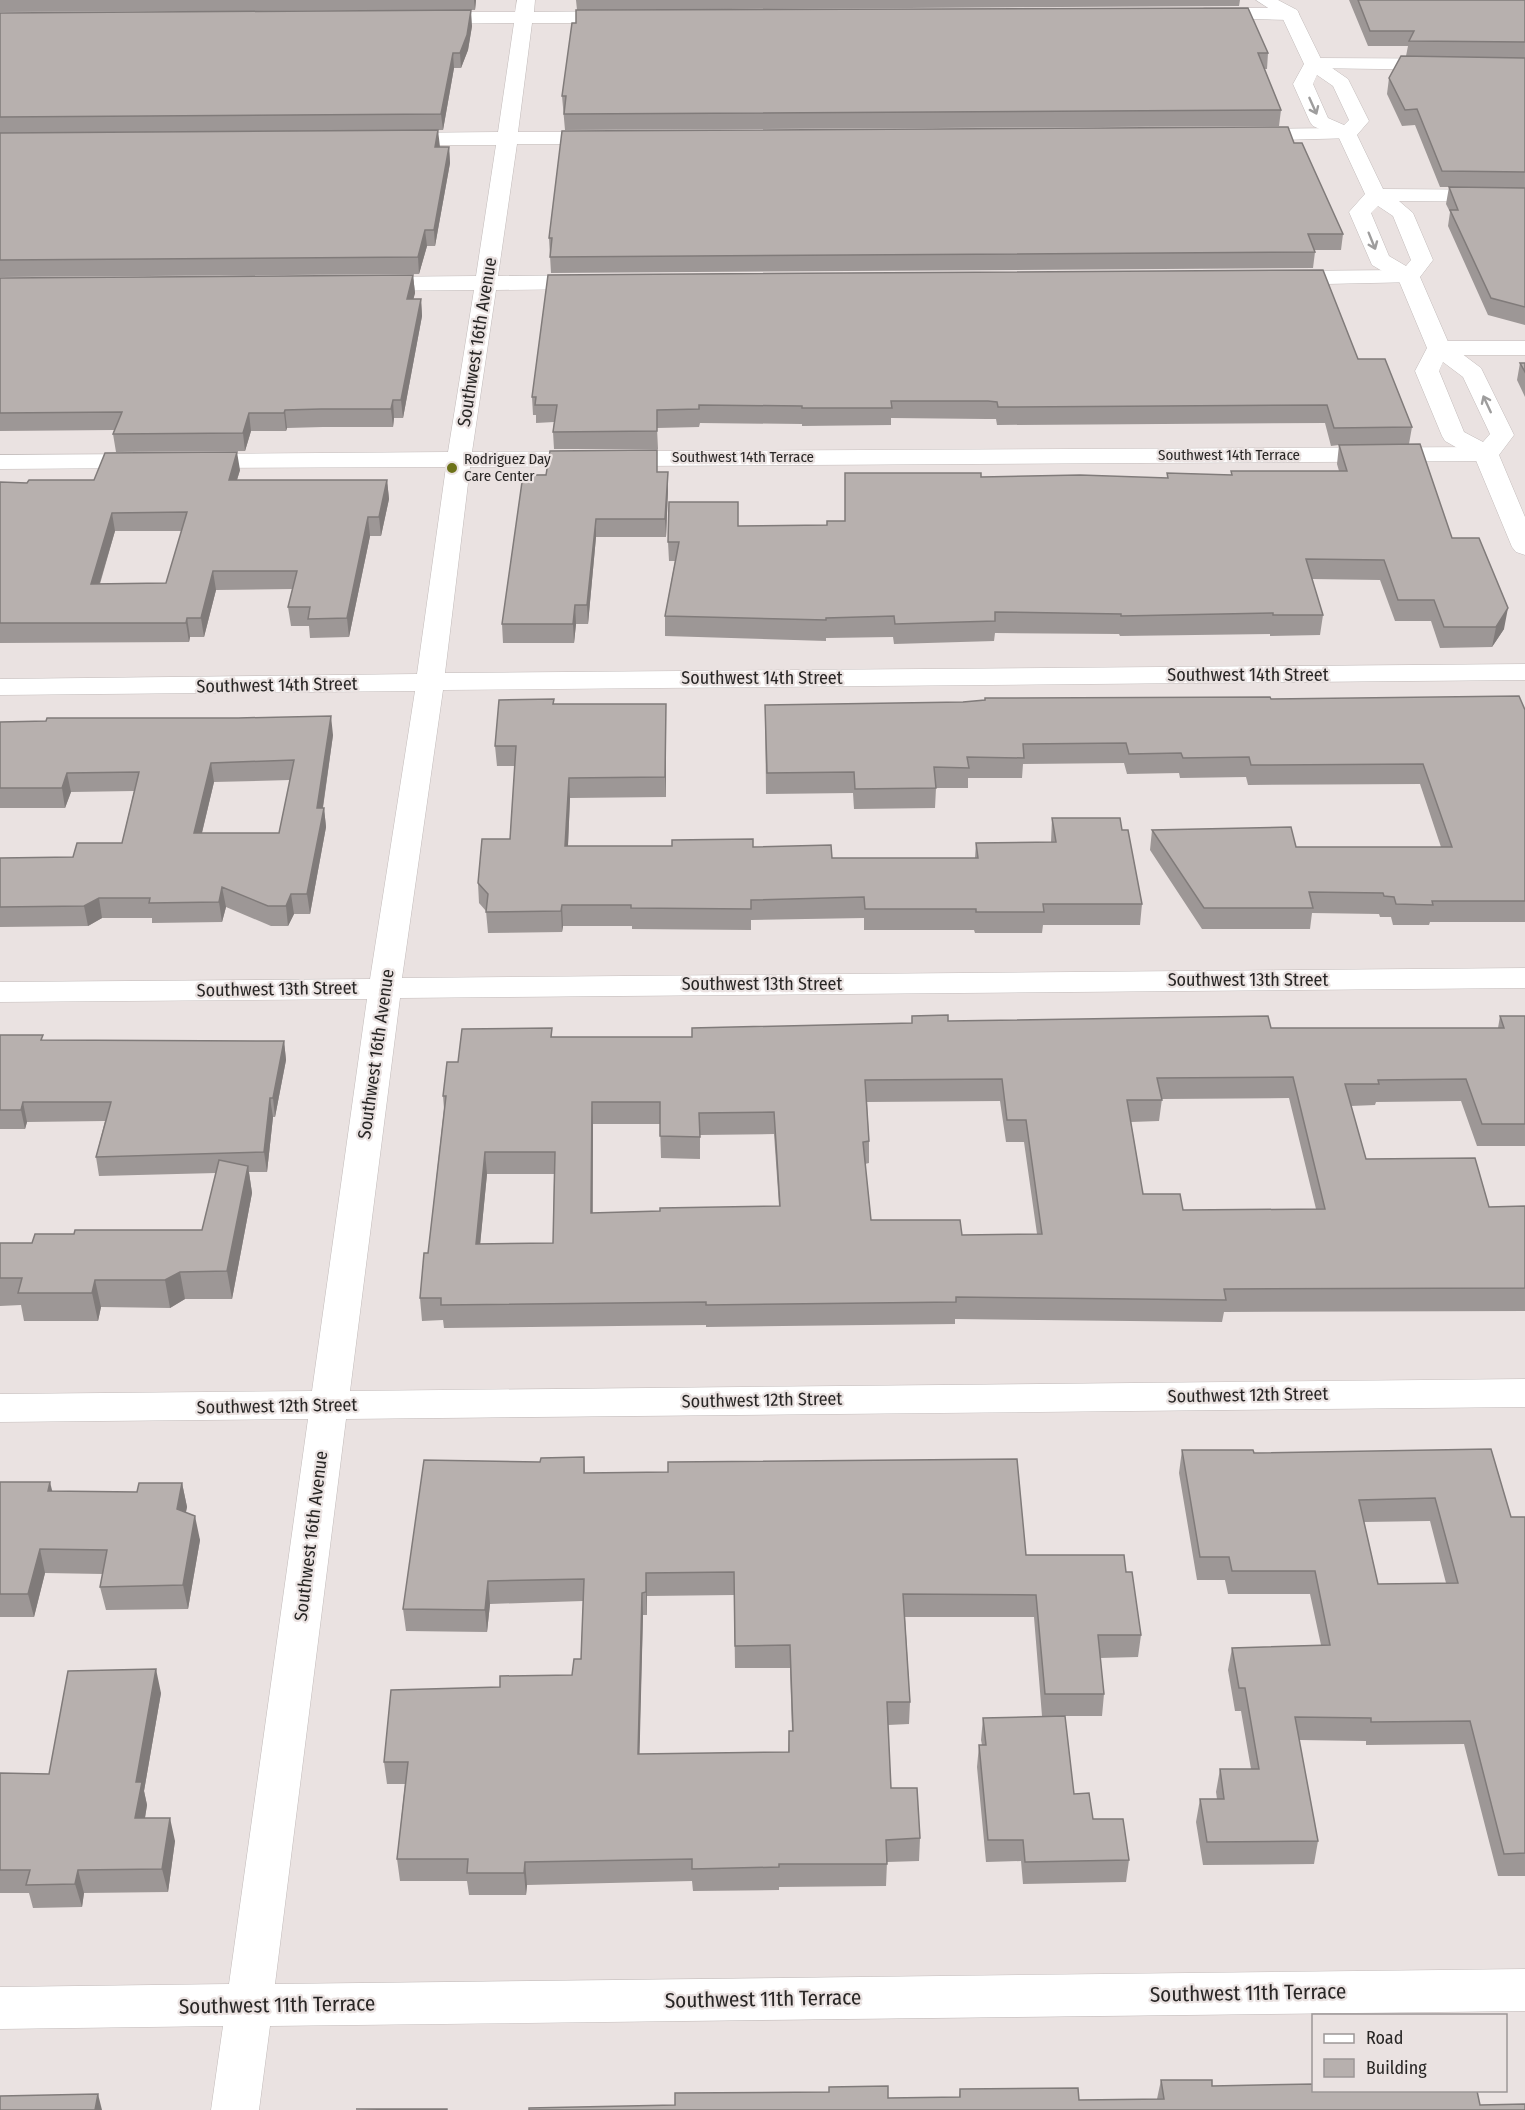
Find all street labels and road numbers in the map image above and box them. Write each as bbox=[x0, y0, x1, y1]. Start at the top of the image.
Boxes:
street label: Southwest 16th Avenue bbox=[453, 256, 501, 428]
street label: Southwest 14th Terrace bbox=[1158, 446, 1300, 464]
street label: Southwest 14th Terrace bbox=[672, 448, 814, 466]
street label: Southwest 14th Street bbox=[1167, 664, 1329, 686]
street label: Southwest 14th Street bbox=[681, 667, 843, 689]
street label: Southwest 14th Street bbox=[196, 673, 358, 697]
street label: Southwest 16th Avenue bbox=[353, 968, 399, 1140]
street label: Southwest 13th Street bbox=[1168, 969, 1328, 991]
street label: Southwest 13th Street bbox=[682, 973, 842, 995]
street label: Southwest 13th Street bbox=[196, 977, 358, 1001]
street label: Southwest 12th Street bbox=[1168, 1383, 1329, 1407]
street label: Southwest 12th Street bbox=[682, 1388, 843, 1412]
street label: Southwest 12th Street bbox=[197, 1394, 358, 1418]
street label: Southwest 16th Avenue bbox=[290, 1450, 332, 1622]
street label: Southwest 11th Terrace bbox=[1150, 1978, 1346, 2008]
street label: Southwest 11th Terrace bbox=[665, 1984, 861, 2014]
street label: Southwest 11th Terrace bbox=[179, 1990, 375, 2020]

